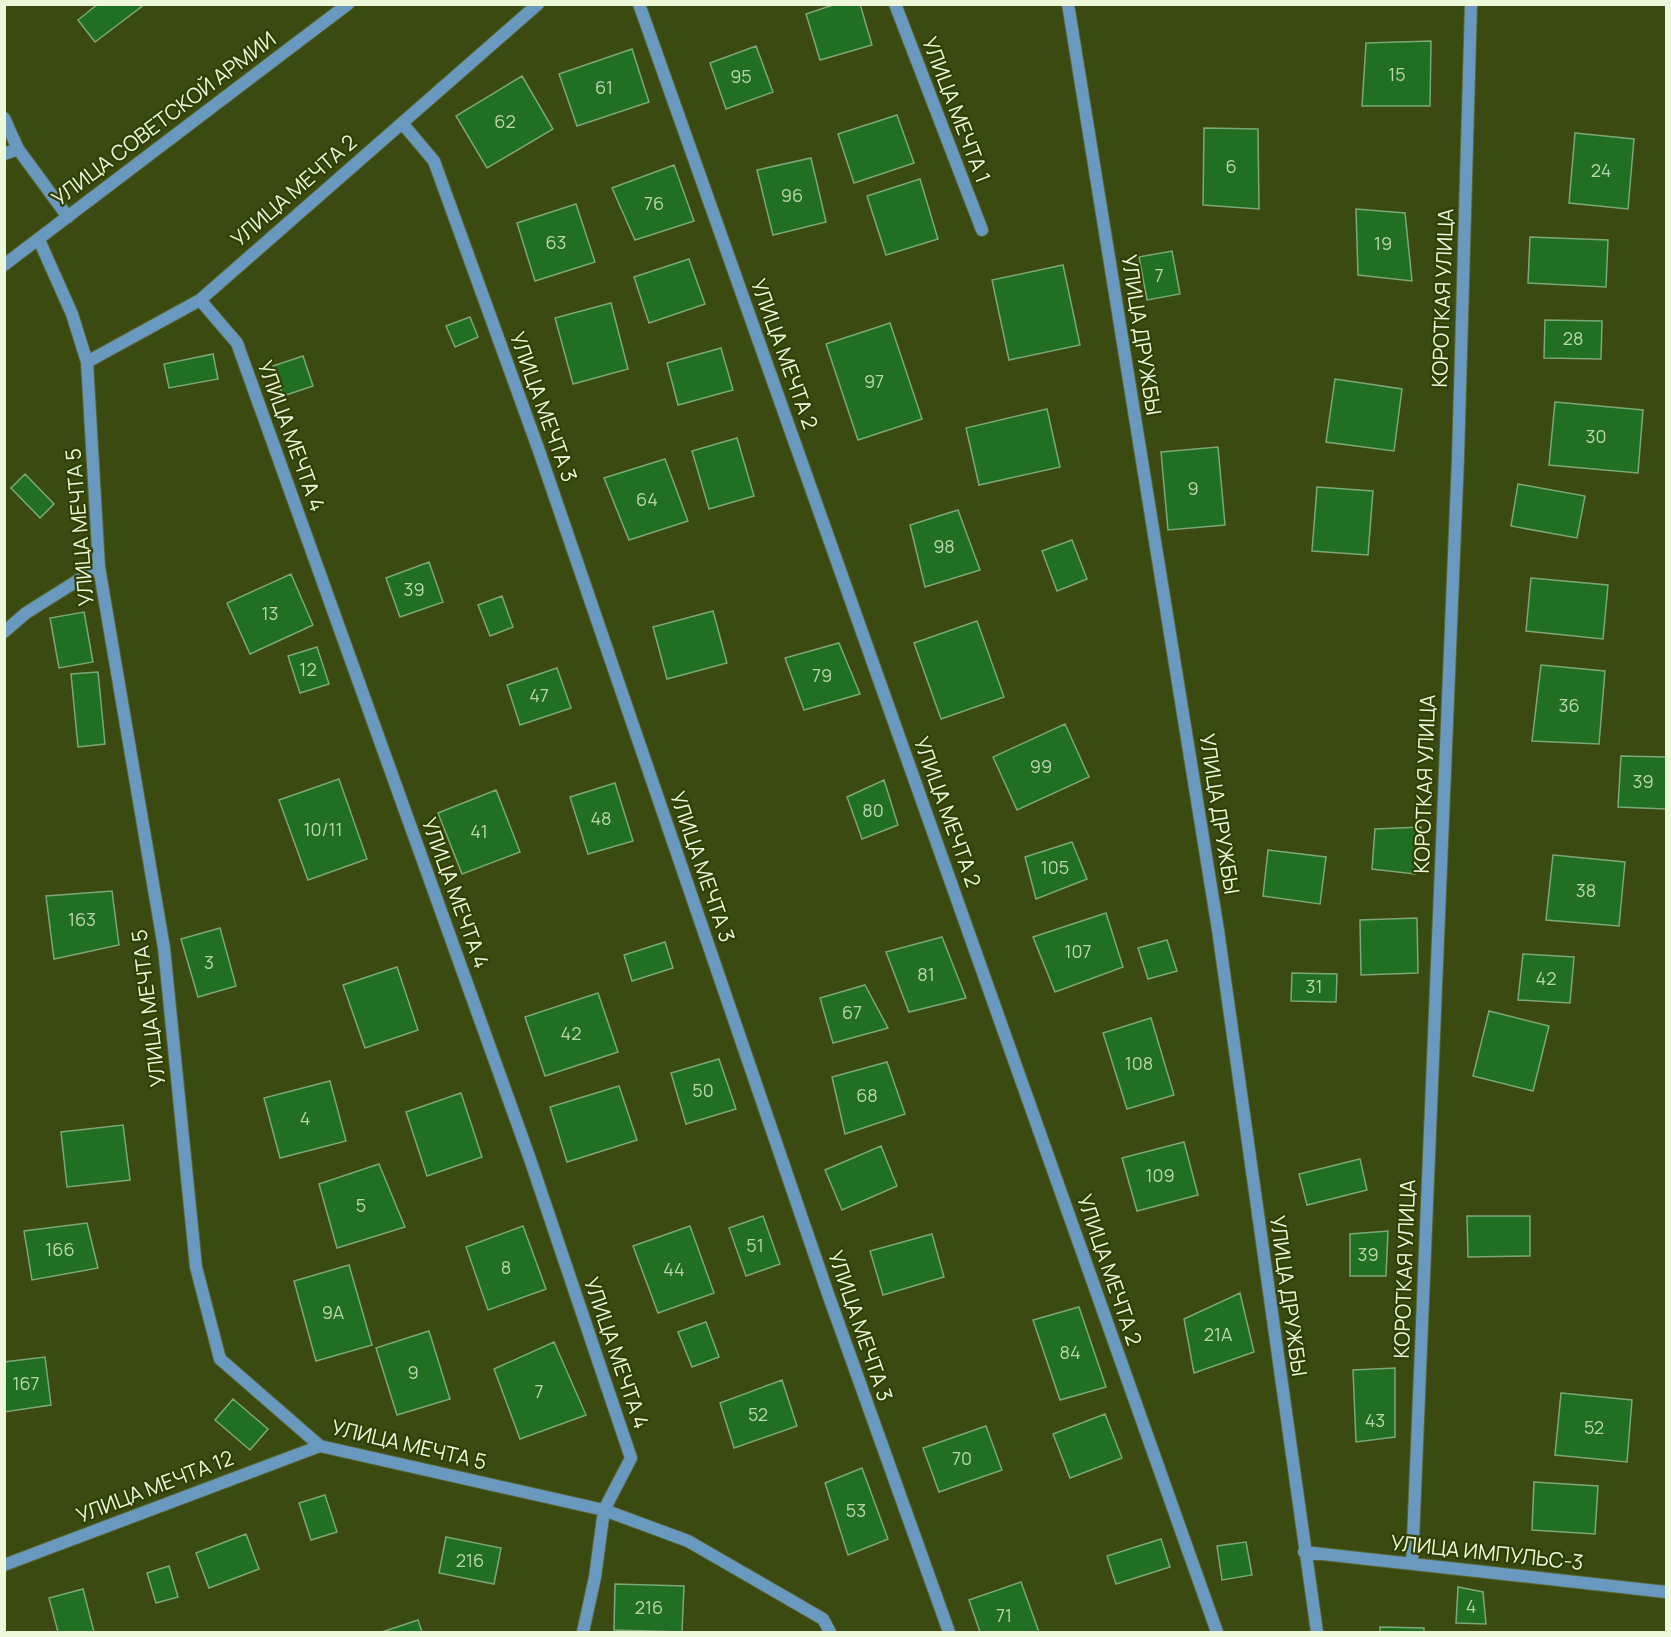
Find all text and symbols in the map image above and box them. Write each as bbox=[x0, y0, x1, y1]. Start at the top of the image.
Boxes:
street label: УЛИЦА СОВЕТСКОЙ АРМИИ bbox=[46, 25, 281, 212]
street label: УЛИЦА МЕЧТА 1 bbox=[916, 33, 998, 187]
house number: 15 bbox=[1388, 62, 1406, 86]
house number: 95 bbox=[730, 64, 752, 88]
house number: 61 bbox=[595, 75, 613, 99]
house number: 62 bbox=[494, 109, 516, 133]
street label: УЛИЦА МЕЧТА 2 bbox=[225, 128, 362, 253]
house number: 6 bbox=[1225, 154, 1237, 178]
house number: 24 bbox=[1591, 158, 1611, 182]
house number: 96 bbox=[781, 183, 803, 207]
house number: 76 bbox=[644, 191, 664, 215]
street label: КОРОТКАЯ УЛИЦА bbox=[1425, 208, 1459, 388]
house number: 63 bbox=[545, 230, 567, 254]
house number: 19 bbox=[1374, 231, 1392, 255]
street label: УЛИЦА ДРУЖБЫ bbox=[1115, 253, 1168, 417]
house number: 7 bbox=[1154, 263, 1164, 287]
street label: УЛИЦА МЕЧТА 2 bbox=[745, 275, 825, 433]
house number: 28 bbox=[1563, 326, 1583, 350]
street label: УЛИЦА МЕЧТА 3 bbox=[504, 328, 584, 486]
street label: УЛИЦА МЕЧТА 4 bbox=[252, 356, 332, 515]
house number: 97 bbox=[864, 369, 884, 393]
house number: 30 bbox=[1586, 424, 1606, 448]
street label: УЛИЦА МЕЧТА 5 bbox=[58, 447, 100, 607]
house number: 9 bbox=[1187, 476, 1199, 500]
house number: 64 bbox=[636, 487, 658, 511]
house number: 98 bbox=[933, 534, 955, 558]
house number: 39 bbox=[403, 577, 425, 601]
house number: 13 bbox=[262, 601, 278, 625]
house number: 12 bbox=[299, 657, 317, 681]
house number: 79 bbox=[812, 663, 832, 687]
house number: 47 bbox=[529, 683, 549, 707]
house number: 36 bbox=[1558, 693, 1580, 717]
street label: КОРОТКАЯ УЛИЦА bbox=[1407, 694, 1441, 874]
street label: УЛИЦА ДРУЖБЫ bbox=[1193, 732, 1246, 896]
street label: УЛИЦА МЕЧТА 2 bbox=[908, 733, 988, 891]
house number: 99 bbox=[1030, 754, 1052, 778]
house number: 39 bbox=[1632, 769, 1654, 793]
street label: УЛИЦА МЕЧТА 3 bbox=[664, 788, 742, 946]
house number: 80 bbox=[862, 798, 884, 822]
house number: 48 bbox=[590, 806, 612, 830]
street label: УЛИЦА МЕЧТА 4 bbox=[416, 813, 496, 972]
house number: 10/11 bbox=[303, 817, 343, 841]
house number: 41 bbox=[470, 819, 488, 843]
house number: 105 bbox=[1041, 855, 1069, 879]
house number: 38 bbox=[1576, 878, 1596, 902]
house number: 163 bbox=[68, 907, 96, 931]
street label: УЛИЦА МЕЧТА 5 bbox=[124, 928, 172, 1088]
house number: 107 bbox=[1064, 939, 1092, 963]
house number: 3 bbox=[204, 950, 214, 974]
house number: 81 bbox=[917, 962, 935, 986]
house number: 42 bbox=[1536, 966, 1556, 990]
house number: 31 bbox=[1306, 974, 1322, 998]
house number: 67 bbox=[842, 1000, 862, 1024]
house number: 42 bbox=[561, 1021, 581, 1045]
house number: 108 bbox=[1125, 1051, 1153, 1075]
house number: 50 bbox=[692, 1078, 714, 1102]
house number: 68 bbox=[856, 1083, 878, 1107]
house number: 4 bbox=[300, 1106, 310, 1130]
house number: 109 bbox=[1145, 1163, 1175, 1187]
street label: КОРОТКАЯ УЛИЦА bbox=[1387, 1179, 1421, 1359]
street label: УЛИЦА МЕЧТА 2 bbox=[1071, 1190, 1149, 1349]
house number: 5 bbox=[356, 1193, 366, 1217]
street label: УЛИЦА ДРУЖБЫ bbox=[1264, 1214, 1314, 1378]
house number: 51 bbox=[746, 1233, 764, 1257]
house number: 166 bbox=[45, 1237, 75, 1261]
house number: 39 bbox=[1357, 1242, 1379, 1266]
street label: УЛИЦА МЕЧТА 3 bbox=[822, 1247, 900, 1405]
house number: 8 bbox=[501, 1255, 511, 1279]
house number: 44 bbox=[663, 1257, 685, 1281]
street label: УЛИЦА МЕЧТА 4 bbox=[578, 1273, 656, 1432]
house number: 9А bbox=[322, 1300, 345, 1324]
house number: 21А bbox=[1204, 1322, 1233, 1346]
house number: 84 bbox=[1059, 1340, 1081, 1364]
house number: 9 bbox=[407, 1360, 419, 1384]
house number: 167 bbox=[12, 1371, 40, 1395]
house number: 7 bbox=[534, 1379, 544, 1403]
house number: 52 bbox=[748, 1402, 768, 1426]
house number: 43 bbox=[1365, 1408, 1385, 1432]
street label: УЛИЦА МЕЧТА 5 bbox=[329, 1413, 489, 1475]
house number: 52 bbox=[1584, 1415, 1604, 1439]
street label: УЛИЦА МЕЧТА 12 bbox=[72, 1443, 237, 1529]
house number: 70 bbox=[952, 1446, 972, 1470]
house number: 53 bbox=[846, 1498, 866, 1522]
street label: УЛИЦА ИМПУЛЬС-3 bbox=[1389, 1528, 1585, 1576]
house number: 216 bbox=[456, 1548, 484, 1572]
house number: 4 bbox=[1466, 1594, 1476, 1618]
house number: 216 bbox=[635, 1595, 663, 1619]
house number: 71 bbox=[996, 1603, 1012, 1627]

